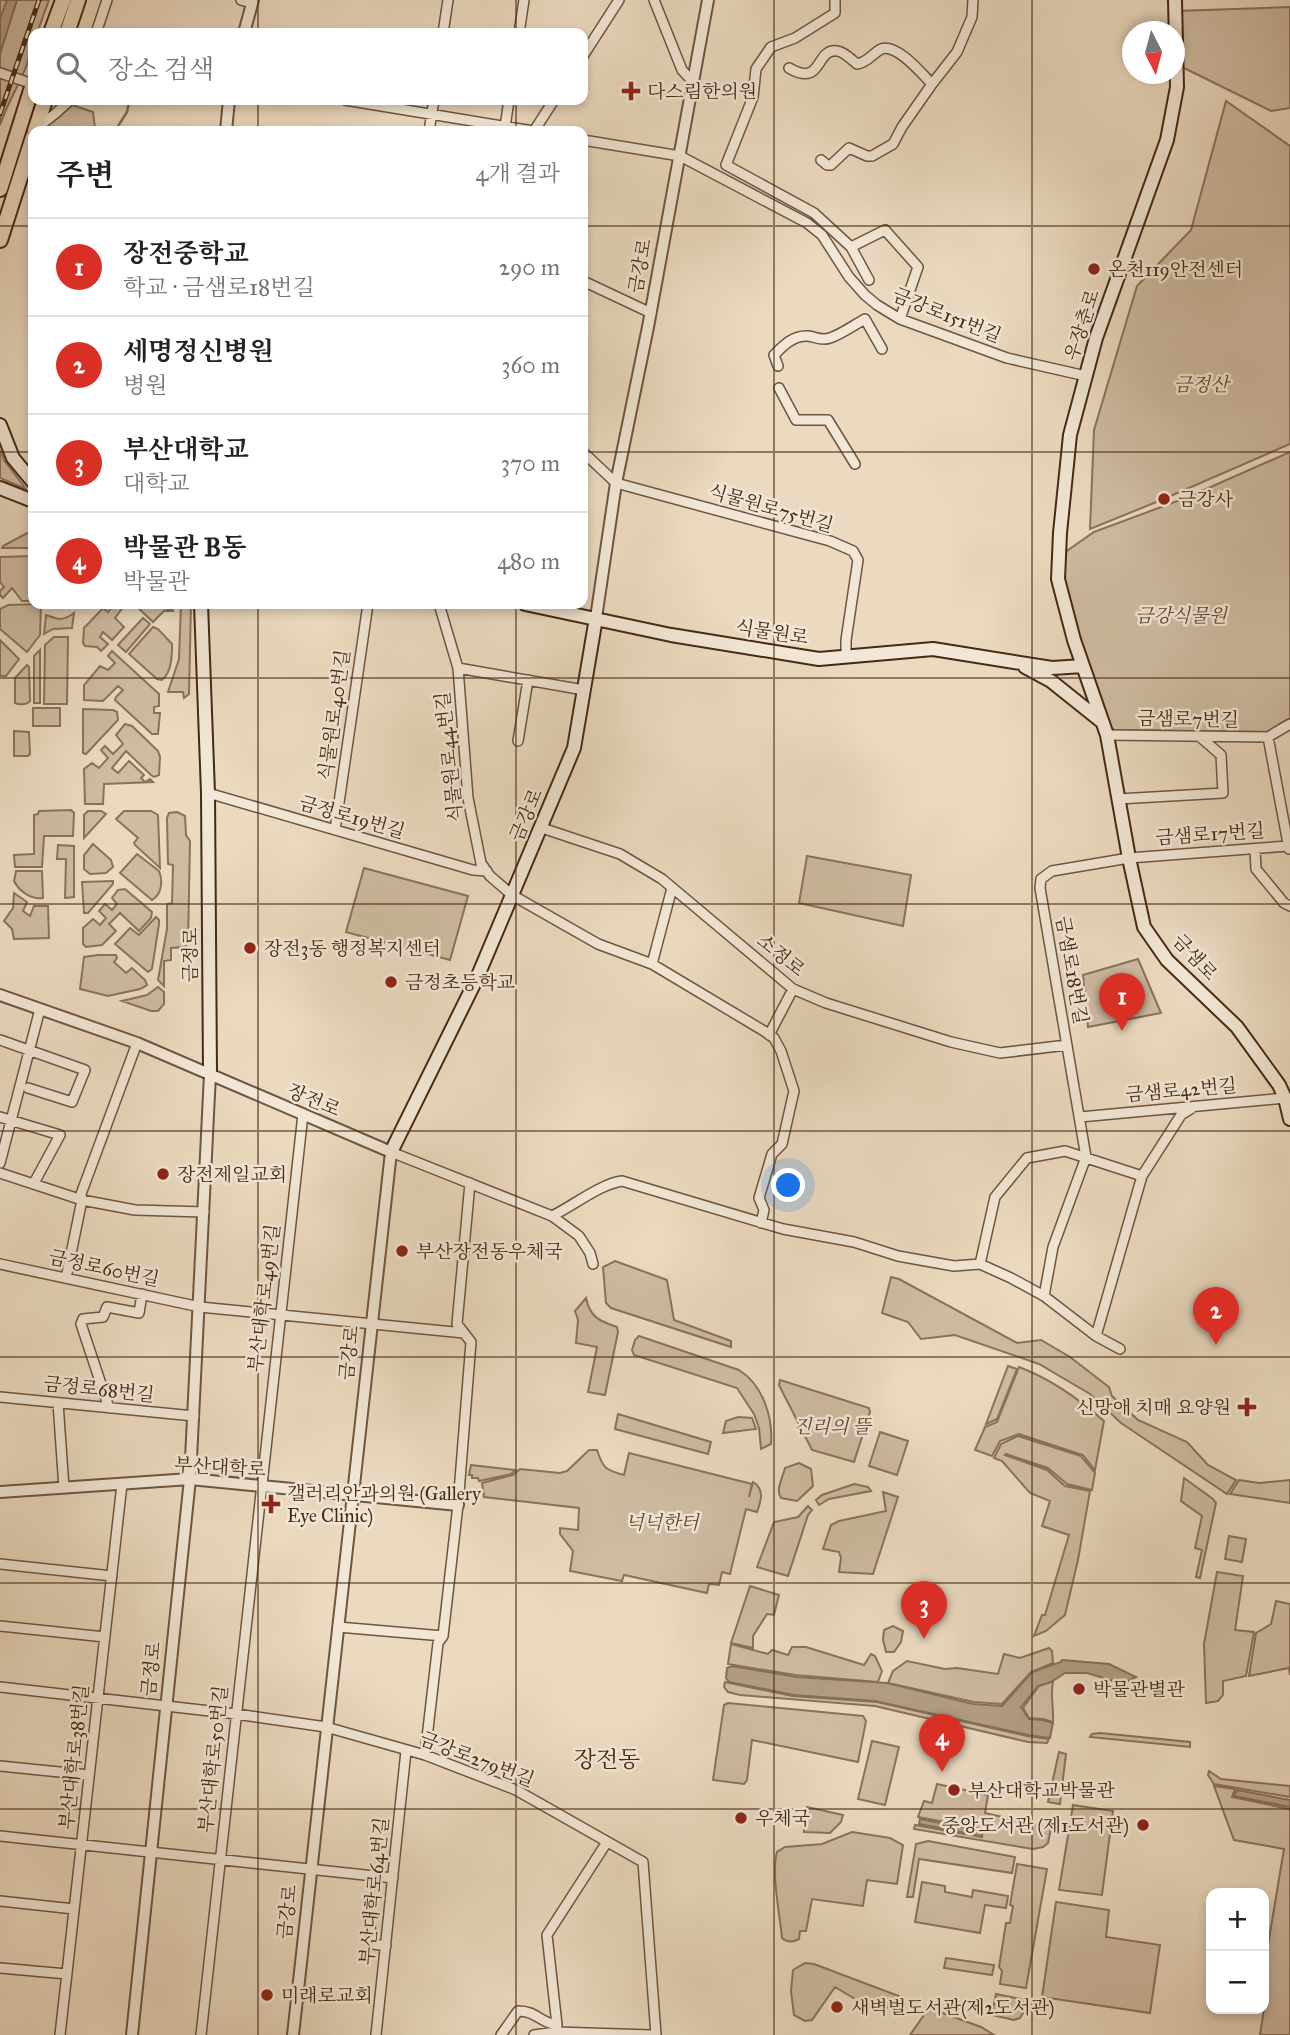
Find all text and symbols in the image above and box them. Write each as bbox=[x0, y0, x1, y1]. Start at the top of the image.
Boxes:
north arrow bbox=[1122, 21, 1185, 84]
search box bbox=[28, 28, 588, 105]
icon: search bbox=[52, 48, 90, 86]
text: 장소 검색 bbox=[108, 53, 214, 85]
place label: 다스림한의원 bbox=[647, 80, 757, 103]
marker: 다스림한의원 bbox=[621, 81, 641, 101]
text: 주변 bbox=[56, 157, 114, 193]
text: 4개 결과 bbox=[476, 159, 560, 187]
text: 장전중학교 bbox=[123, 237, 249, 269]
street label: 금강로 bbox=[624, 237, 656, 295]
text: 1 bbox=[74, 253, 84, 281]
text: 290 m bbox=[499, 253, 560, 281]
place label: 온천119안전센터 bbox=[1108, 258, 1243, 281]
marker: 온천119안전센터 bbox=[1086, 261, 1102, 277]
text: 학교 · 금샘로18번길 bbox=[123, 273, 315, 301]
street label: 금강로151번길 bbox=[889, 283, 1005, 347]
street label: 우장춘로 bbox=[1060, 287, 1104, 363]
text: 세명정신병원 bbox=[123, 335, 274, 367]
text: 2 bbox=[73, 351, 85, 379]
text: 360 m bbox=[501, 351, 560, 379]
text: 병원 bbox=[123, 371, 167, 399]
park label: 금정산 bbox=[1173, 373, 1231, 396]
text: 부산대학교 bbox=[123, 433, 249, 465]
text: 3 bbox=[74, 449, 84, 477]
text: 370 m bbox=[501, 449, 560, 477]
text: 대학교 bbox=[123, 469, 190, 497]
street label: 식물원로75번길 bbox=[706, 479, 836, 537]
place label: 금강사 bbox=[1178, 488, 1234, 511]
marker: 금강사 bbox=[1156, 491, 1172, 507]
text: 박물관 B동 bbox=[123, 531, 246, 563]
text: 4 bbox=[73, 547, 85, 575]
text: 480 m bbox=[497, 547, 560, 575]
text: 박물관 bbox=[123, 567, 190, 595]
park label: 금강식물원 bbox=[1135, 604, 1229, 627]
street label: 식물원로 bbox=[734, 615, 810, 649]
street label: 식물원로40번길 bbox=[313, 648, 355, 782]
street label: 식물원로44번길 bbox=[431, 691, 467, 823]
street label: 금샘로7번길 bbox=[1137, 707, 1239, 731]
street label: 금강로 bbox=[505, 785, 547, 845]
street label: 금정로19번길 bbox=[296, 791, 408, 843]
street label: 금샘로17번길 bbox=[1155, 819, 1265, 849]
street label: 금샘로18번길 bbox=[1051, 914, 1093, 1026]
street label: 금정로 bbox=[179, 927, 202, 983]
street label: 소정로 bbox=[752, 929, 810, 981]
street label: 금샘로 bbox=[1168, 929, 1222, 985]
place label: 장전3동 행정복지센터 bbox=[264, 937, 441, 960]
marker: 장전3동 행정복지센터 bbox=[242, 940, 258, 956]
place label: 금정초등학교 bbox=[405, 971, 515, 994]
pin: 1 bbox=[1099, 973, 1145, 1031]
marker: 금정초등학교 bbox=[383, 974, 399, 990]
street label: 금샘로42번길 bbox=[1124, 1074, 1238, 1106]
street label: 장전로 bbox=[284, 1079, 344, 1121]
place label: 장전제일교회 bbox=[177, 1163, 287, 1186]
marker: 장전제일교회 bbox=[155, 1166, 171, 1182]
your location bbox=[771, 1168, 805, 1202]
street label: 부산대학로49번길 bbox=[243, 1223, 285, 1373]
place label: 부산장전동우체국 bbox=[416, 1240, 563, 1263]
marker: 부산장전동우체국 bbox=[394, 1243, 410, 1259]
street label: 금정로60번길 bbox=[47, 1245, 161, 1291]
pin: 2 bbox=[1193, 1287, 1239, 1345]
street label: 금강로 bbox=[335, 1324, 363, 1382]
street label: 금정로68번길 bbox=[42, 1372, 156, 1406]
place label: 신망애 치매 요양원 bbox=[1076, 1396, 1231, 1419]
marker: 신망애 치매 요양원 bbox=[1237, 1397, 1257, 1417]
park label: 진리의 뜰 bbox=[793, 1415, 872, 1438]
street label: 부산대학로 bbox=[174, 1453, 266, 1481]
place label: 갤러리안과의원 (Gallery Eye Clinic) bbox=[287, 1482, 482, 1528]
marker: 갤러리안과의원 (Gallery Eye Clinic) bbox=[261, 1494, 281, 1514]
park label: 넉넉한터 bbox=[625, 1511, 700, 1534]
pin: 3 bbox=[901, 1581, 947, 1639]
street label: 금정로 bbox=[137, 1640, 165, 1698]
place label: 박물관별관 bbox=[1093, 1678, 1185, 1701]
marker: 박물관별관 bbox=[1071, 1681, 1087, 1697]
street label: 부산대학로38번길 bbox=[55, 1683, 93, 1831]
street label: 부산대학로50번길 bbox=[194, 1684, 232, 1834]
pin: 4 bbox=[919, 1714, 965, 1772]
street label: 금강로279번길 bbox=[416, 1727, 538, 1791]
district label: 장전동 bbox=[574, 1745, 640, 1773]
place label: 부산대학교박물관 bbox=[968, 1779, 1115, 1802]
marker: 부산대학교박물관 bbox=[946, 1782, 962, 1798]
place label: 우체국 bbox=[755, 1807, 810, 1830]
marker: 우체국 bbox=[733, 1810, 749, 1826]
place label: 중앙도서관 (제1도서관) bbox=[942, 1814, 1129, 1838]
street label: 부산대학로64번길 bbox=[355, 1816, 393, 1966]
marker: 중앙도서관 (제1도서관) bbox=[1135, 1817, 1151, 1833]
street label: 금강로 bbox=[273, 1883, 301, 1941]
map controls bbox=[1206, 1888, 1269, 2014]
button: + bbox=[1206, 1888, 1269, 1951]
button: − bbox=[1206, 1951, 1269, 2014]
place label: 미래로교회 bbox=[281, 1984, 373, 2007]
marker: 미래로교회 bbox=[259, 1987, 275, 2003]
place label: 새벽벌도서관(제2도서관) bbox=[851, 1996, 1055, 2020]
marker: 새벽벌도서관(제2도서관) bbox=[829, 1999, 845, 2015]

